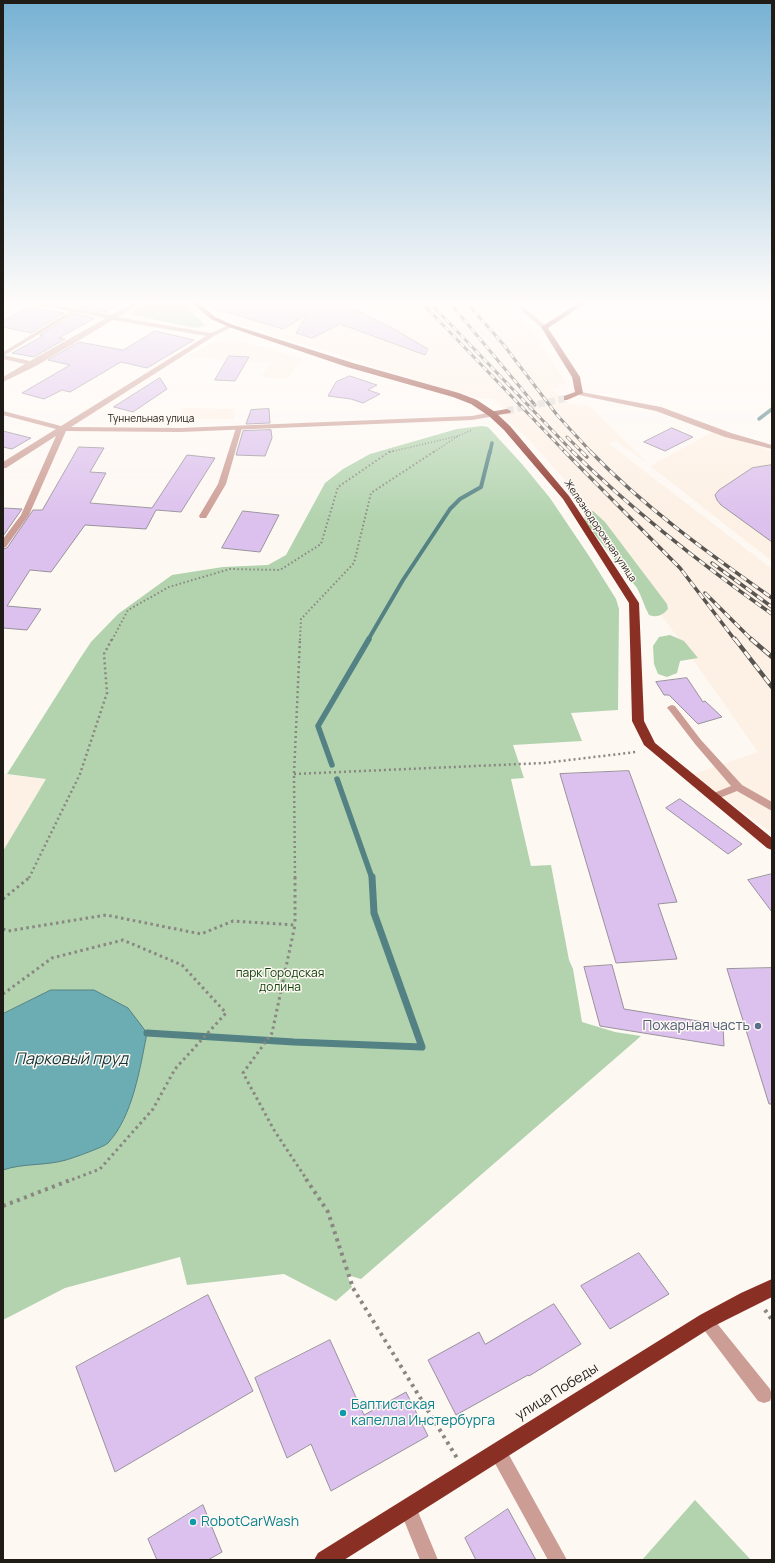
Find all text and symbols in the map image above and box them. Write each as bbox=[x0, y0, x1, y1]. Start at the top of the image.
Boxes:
street label: Туннельная улица bbox=[108, 413, 194, 425]
street label: Железнодорожная улица bbox=[561, 478, 639, 584]
park label: парк Городская долина bbox=[236, 967, 324, 995]
place label: Пожарная часть bbox=[642, 1018, 750, 1034]
marker: Пожарная часть bbox=[753, 1021, 763, 1031]
water label: Парковый пруд bbox=[14, 1050, 128, 1070]
street label: улица Победы bbox=[513, 1360, 601, 1424]
place label: Баптистская капелла Инстербурга bbox=[351, 1397, 495, 1430]
marker: Баптистская капелла Инстербурга bbox=[338, 1408, 348, 1418]
place label: RobotCarWash bbox=[201, 1514, 299, 1530]
marker: RobotCarWash bbox=[188, 1517, 198, 1527]

